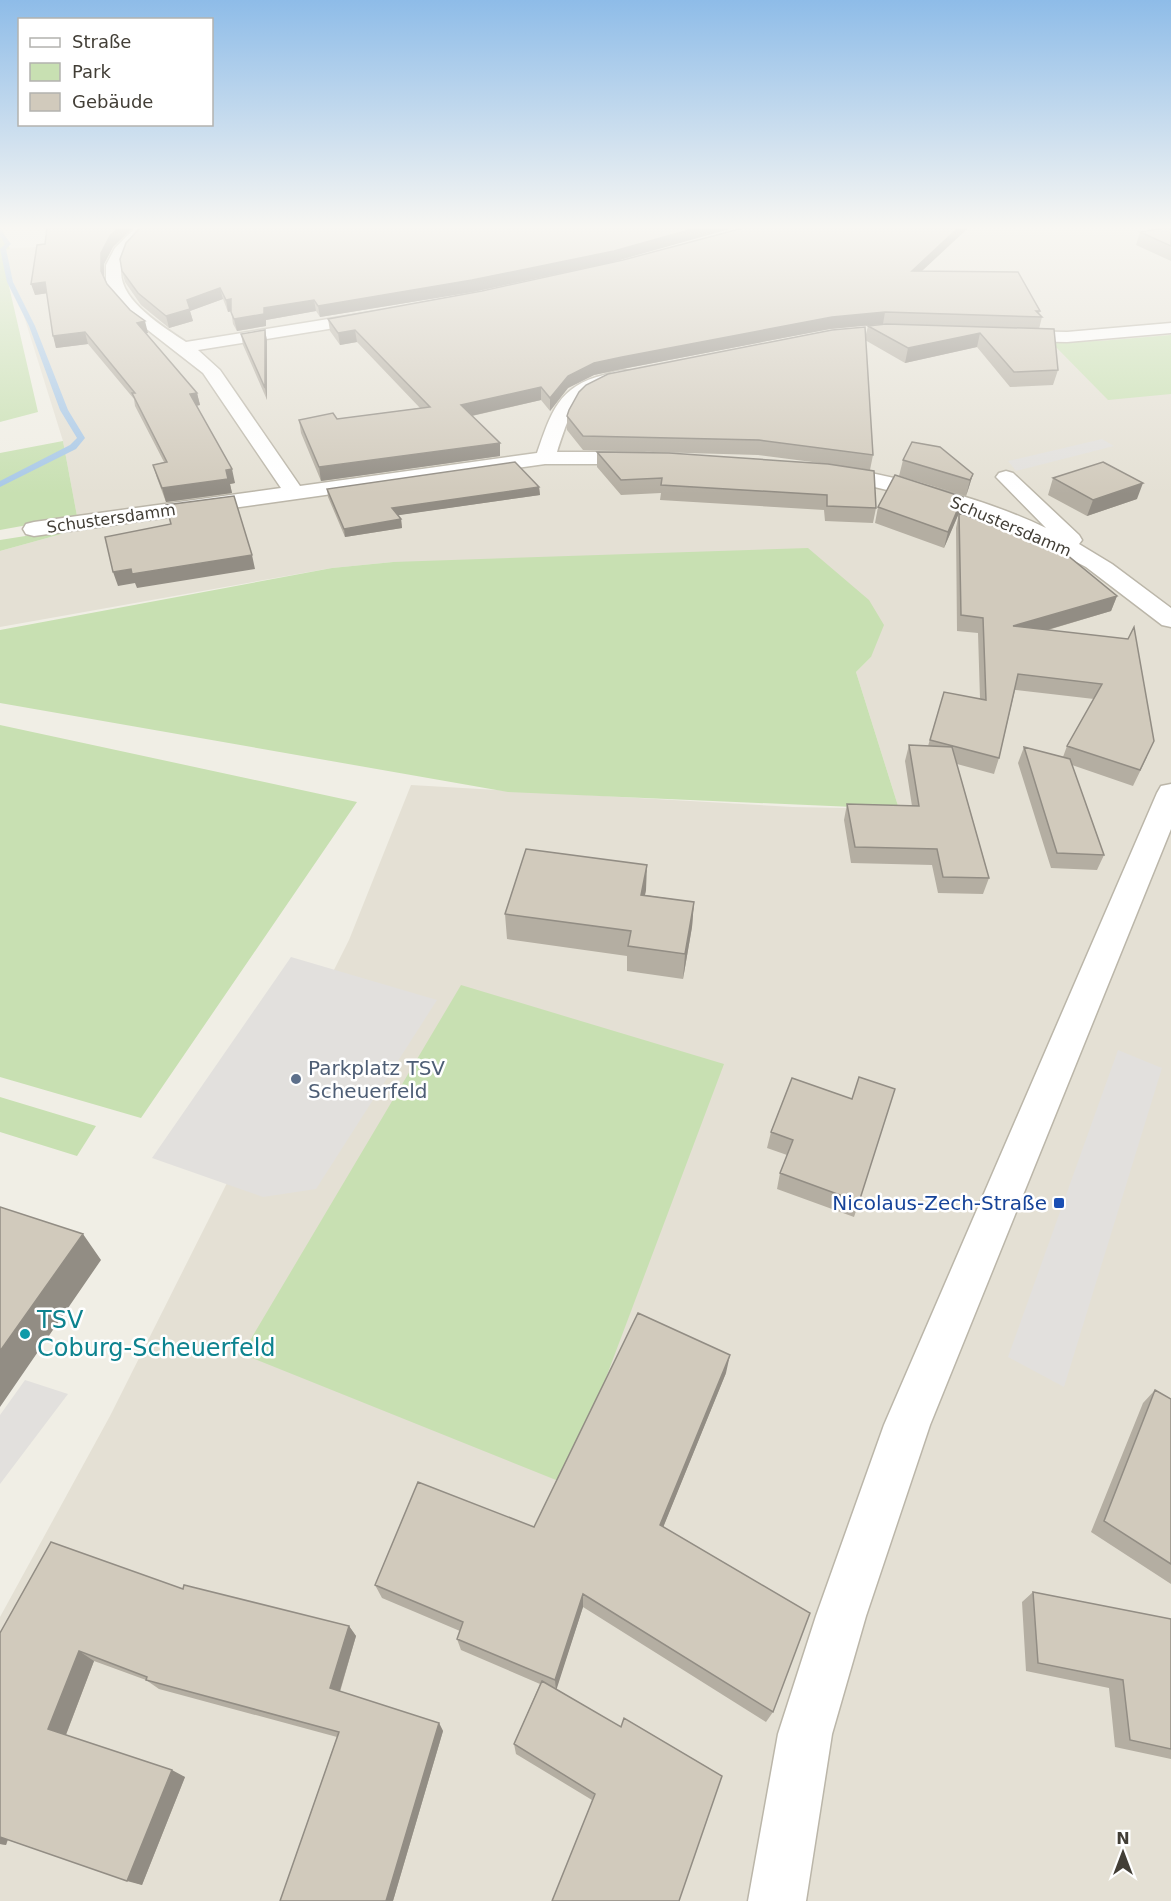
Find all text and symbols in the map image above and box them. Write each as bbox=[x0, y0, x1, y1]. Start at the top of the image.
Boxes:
legend bbox=[18, 18, 213, 126]
text: Straße bbox=[72, 31, 131, 52]
text: Park bbox=[72, 61, 111, 82]
text: Gebäude bbox=[72, 91, 153, 112]
street label: Schustersdamm bbox=[947, 492, 1074, 561]
street label: Schustersdamm bbox=[46, 500, 177, 537]
place label: Parkplatz TSV Scheuerfeld bbox=[308, 1056, 445, 1103]
marker: Parkplatz TSV Scheuerfeld bbox=[289, 1072, 303, 1086]
place label: Nicolaus-Zech-Straße bbox=[832, 1191, 1047, 1215]
marker: Nicolaus-Zech-Straße bbox=[1052, 1196, 1066, 1210]
place label: TSV Coburg-Scheuerfeld bbox=[36, 1306, 276, 1362]
marker: TSV Coburg-Scheuerfeld bbox=[18, 1327, 32, 1341]
north arrow bbox=[1093, 1823, 1153, 1883]
text: N bbox=[1116, 1829, 1130, 1848]

